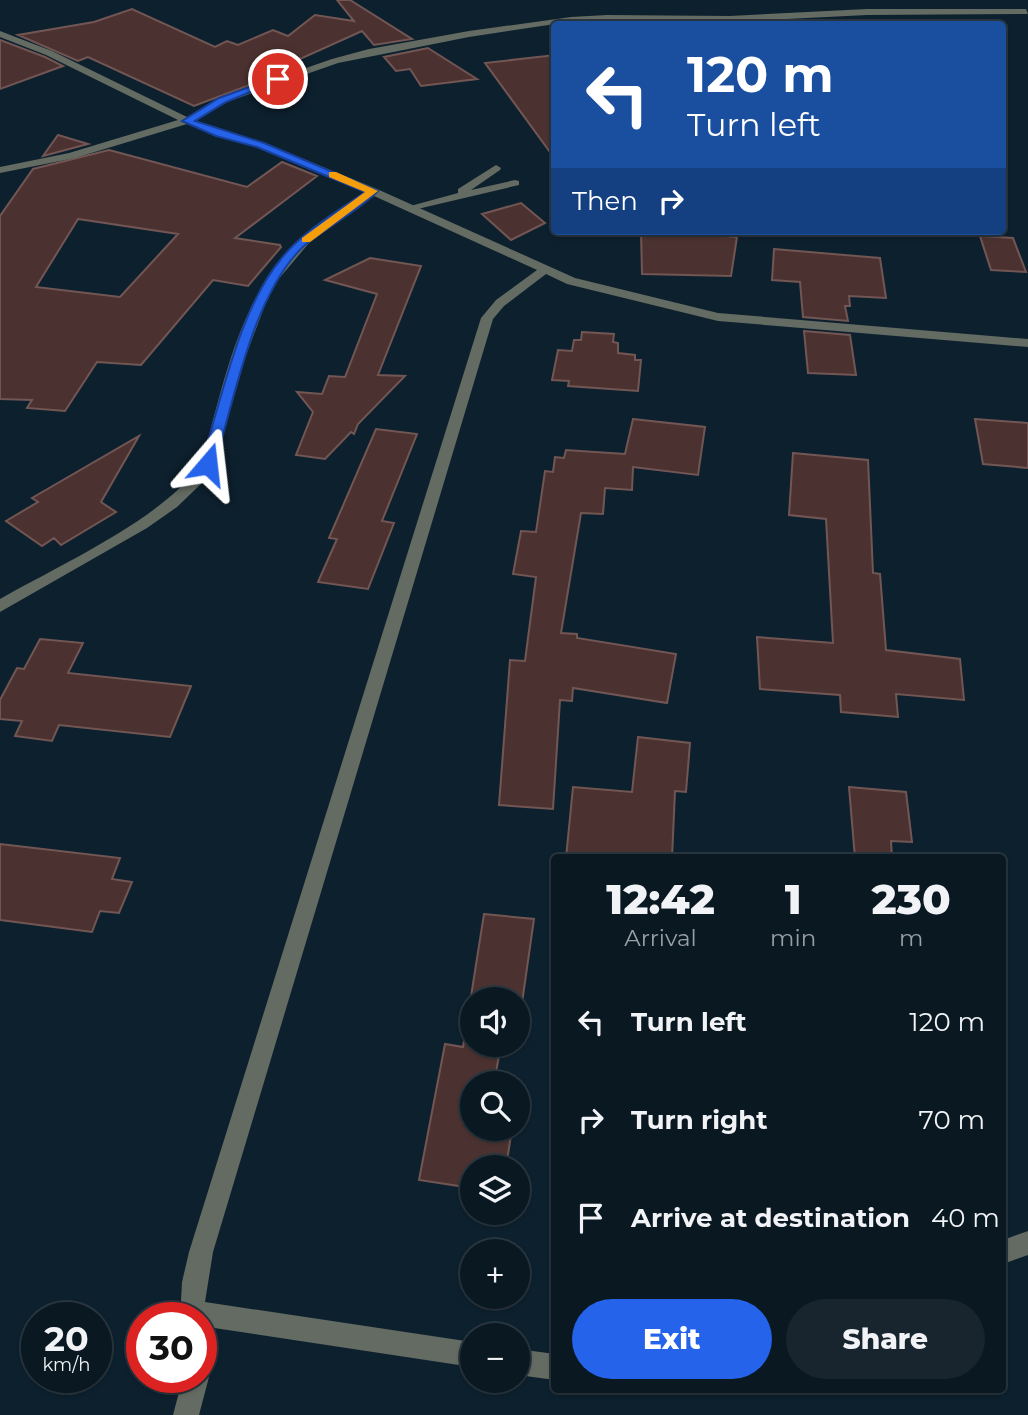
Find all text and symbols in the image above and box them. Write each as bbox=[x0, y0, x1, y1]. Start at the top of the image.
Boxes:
text: 120 m bbox=[687, 45, 834, 104]
pin bbox=[248, 49, 308, 109]
icon: left bbox=[572, 49, 663, 140]
icon: arrive bbox=[259, 60, 297, 98]
text: Turn left bbox=[687, 105, 821, 144]
icon: right bbox=[652, 182, 690, 220]
text: Then bbox=[572, 185, 638, 217]
position arrow bbox=[171, 427, 245, 501]
text: 12:42 bbox=[606, 873, 715, 925]
text: 1 bbox=[785, 873, 802, 925]
text: 230 bbox=[871, 873, 951, 925]
text: Arrival bbox=[624, 924, 697, 952]
text: min bbox=[770, 924, 816, 952]
text: m bbox=[899, 924, 923, 952]
map controls bbox=[460, 987, 530, 1393]
button: sound bbox=[460, 987, 530, 1057]
icon: left bbox=[572, 1003, 610, 1041]
text: Turn left bbox=[631, 1006, 747, 1038]
text: 120 m bbox=[909, 1006, 985, 1038]
button: search bbox=[460, 1071, 530, 1141]
icon: right bbox=[572, 1101, 610, 1139]
text: Turn right bbox=[631, 1104, 767, 1136]
text: 70 m bbox=[919, 1104, 985, 1136]
button: layers bbox=[460, 1155, 530, 1225]
icon: arrive bbox=[572, 1199, 610, 1237]
text: Arrive at destination bbox=[631, 1202, 910, 1234]
text: 40 m bbox=[931, 1202, 1000, 1234]
button: + bbox=[460, 1239, 530, 1309]
button: Exit bbox=[572, 1299, 772, 1379]
button: Share bbox=[786, 1299, 985, 1379]
speed limit sign: 30 bbox=[126, 1302, 217, 1393]
text: 20 bbox=[44, 1317, 89, 1360]
button: − bbox=[460, 1323, 530, 1393]
text: km/h bbox=[42, 1354, 91, 1376]

